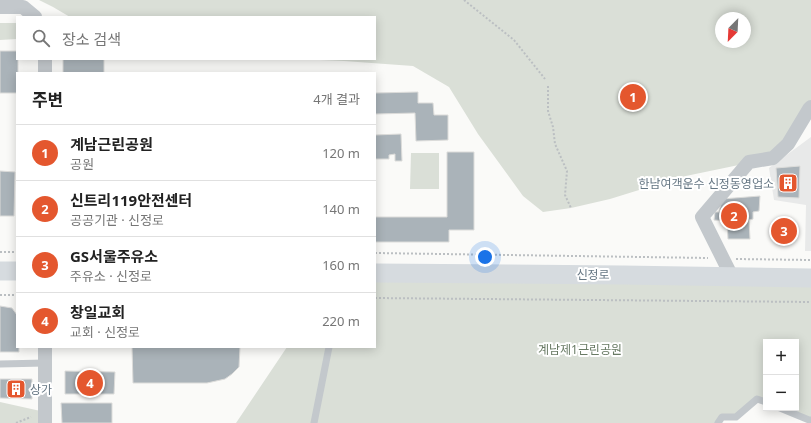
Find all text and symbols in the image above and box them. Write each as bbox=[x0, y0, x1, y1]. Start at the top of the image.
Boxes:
north arrow bbox=[715, 12, 751, 48]
search box bbox=[16, 16, 376, 60]
icon: search bbox=[30, 27, 52, 49]
text: 장소 검색 bbox=[62, 29, 121, 49]
pin: 1 bbox=[620, 82, 646, 112]
text: 주변 bbox=[32, 88, 63, 111]
text: 4개 결과 bbox=[313, 90, 360, 108]
text: 계남근린공원 bbox=[70, 134, 153, 154]
text: 1 bbox=[41, 144, 49, 162]
text: 120 m bbox=[322, 144, 360, 162]
text: 공원 bbox=[70, 155, 94, 173]
building icon: 한남여객운수 신정동영업소 bbox=[777, 172, 799, 194]
place label: 한남여객운수 신정동영업소 bbox=[638, 175, 774, 192]
text: 신트리119안전센터 bbox=[70, 190, 192, 210]
text: 2 bbox=[41, 200, 49, 218]
text: 140 m bbox=[322, 200, 360, 218]
pin: 2 bbox=[721, 201, 747, 231]
text: 공공기관 · 신정로 bbox=[70, 211, 164, 229]
pin: 3 bbox=[771, 216, 797, 246]
text: GS서울주유소 bbox=[70, 246, 158, 266]
your location bbox=[475, 247, 495, 267]
text: 3 bbox=[41, 256, 49, 274]
text: 160 m bbox=[322, 256, 360, 274]
street label: 신정로 bbox=[576, 266, 610, 283]
text: 주유소 · 신정로 bbox=[70, 267, 152, 285]
text: 창일교회 bbox=[70, 302, 125, 322]
text: 4 bbox=[41, 312, 49, 330]
text: 220 m bbox=[322, 312, 360, 330]
text: 교회 · 신정로 bbox=[70, 323, 140, 341]
map controls bbox=[763, 339, 799, 411]
button: + bbox=[763, 339, 799, 375]
park label: 계남제1근린공원 bbox=[538, 341, 622, 358]
pin: 4 bbox=[77, 368, 103, 398]
button: − bbox=[763, 375, 799, 411]
building icon: 상가 bbox=[5, 378, 27, 400]
place label: 상가 bbox=[30, 381, 52, 398]

